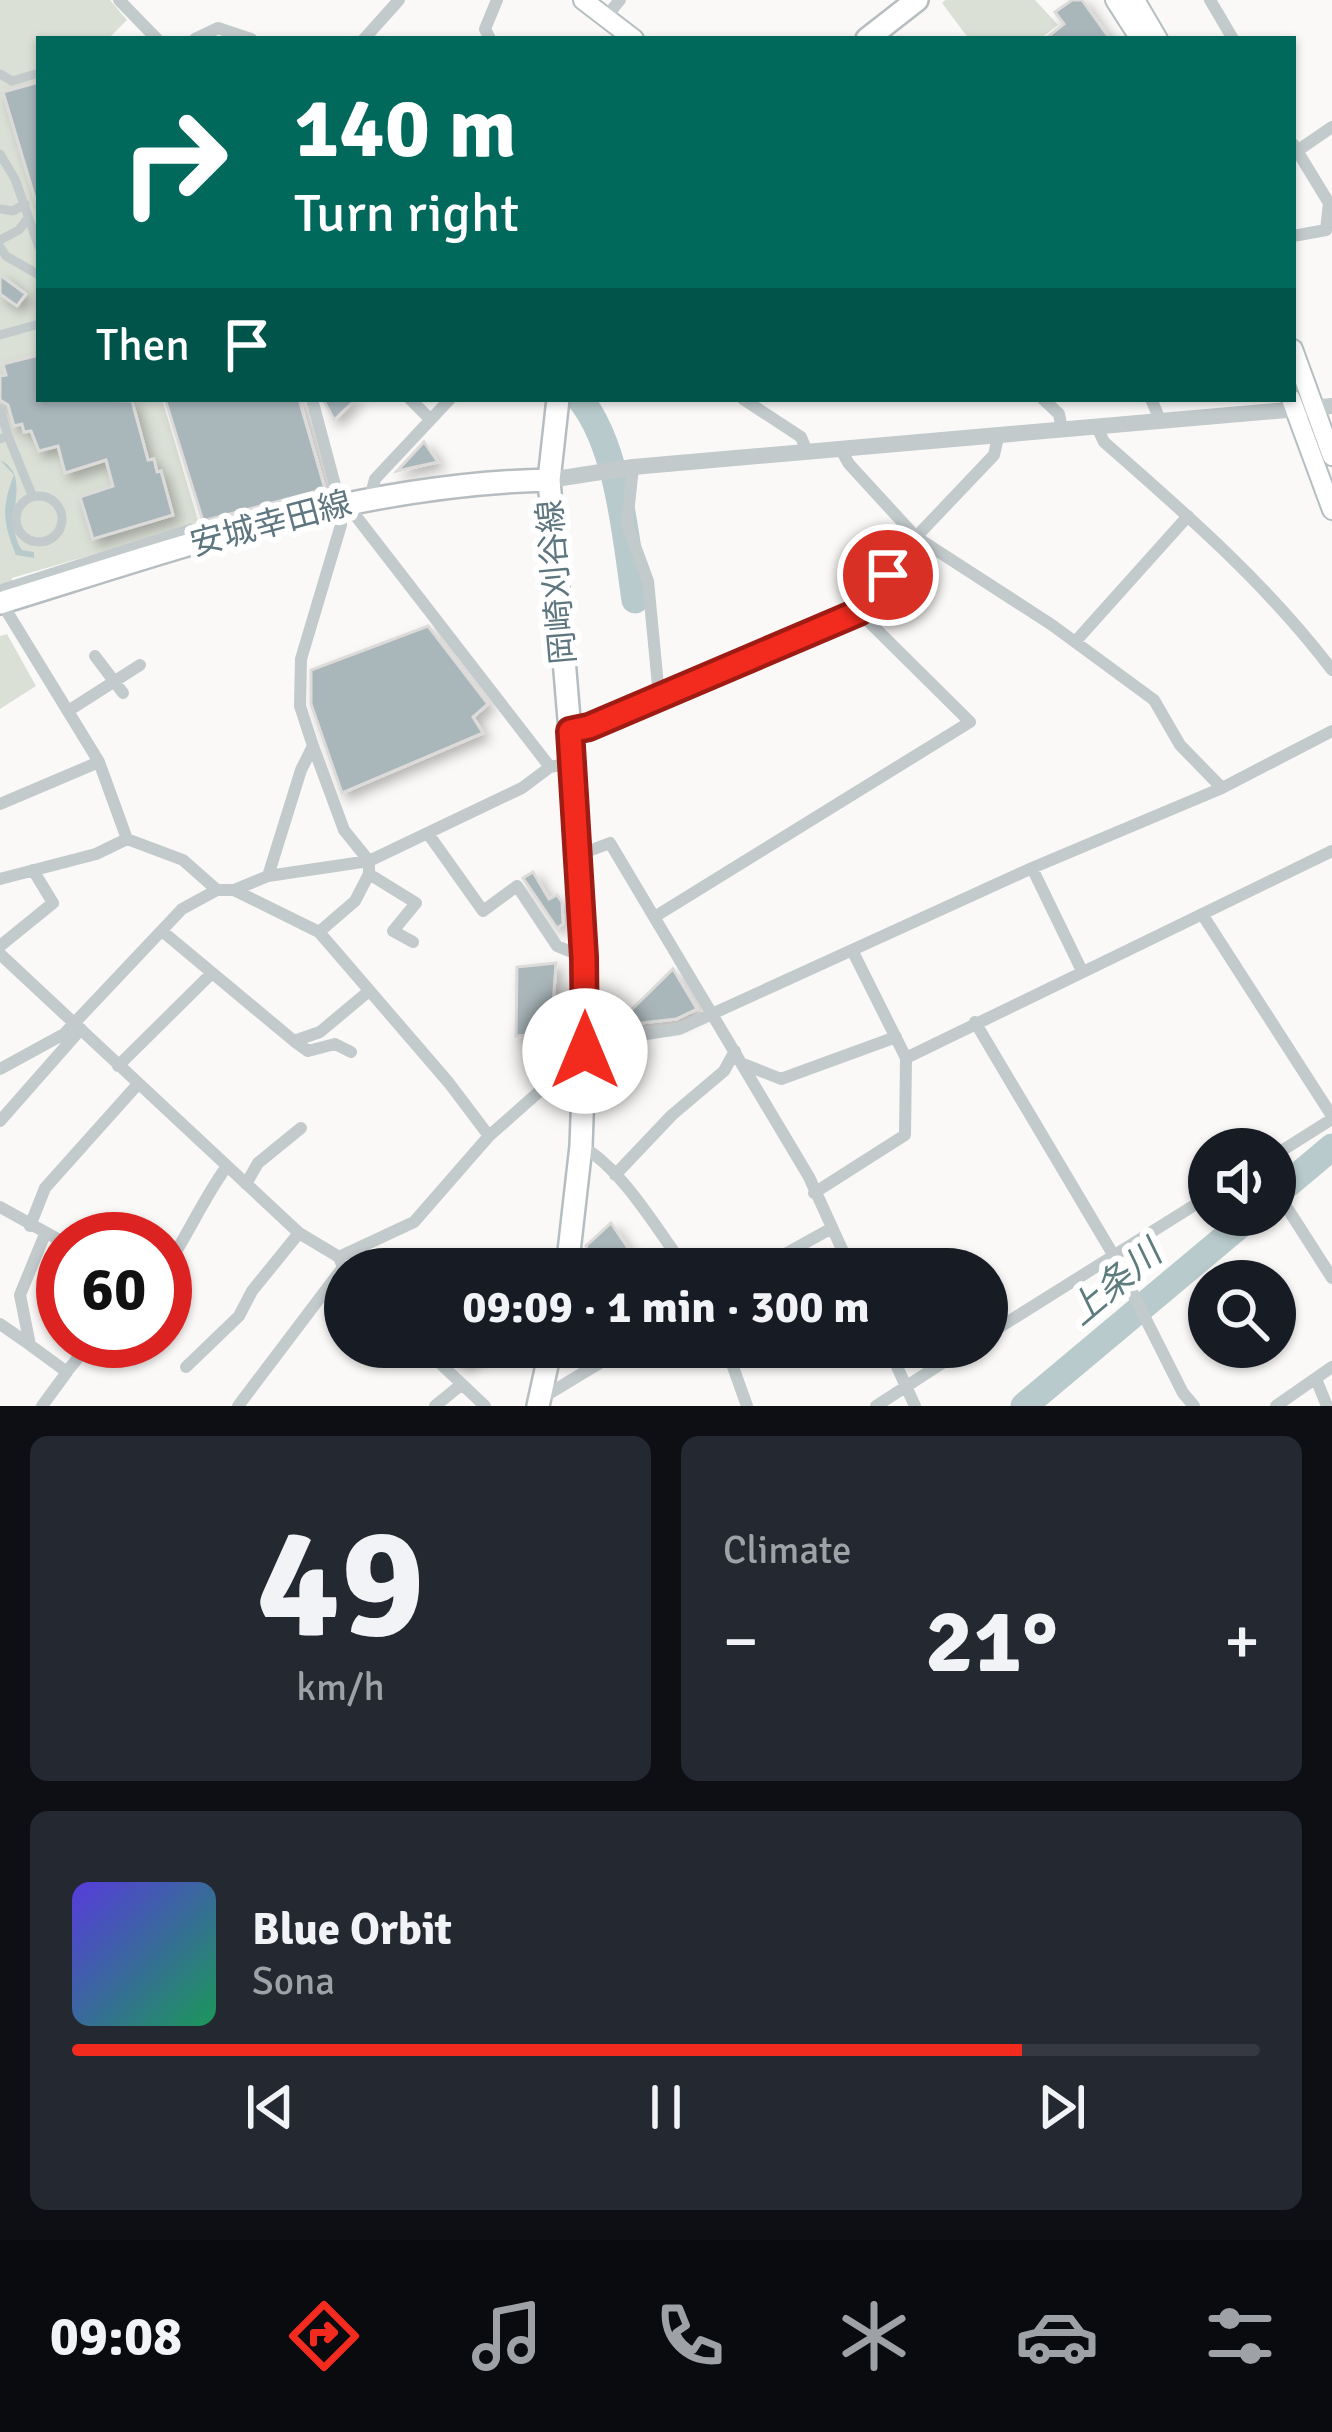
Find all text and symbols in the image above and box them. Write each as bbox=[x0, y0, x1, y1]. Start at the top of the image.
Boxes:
text: 140 m bbox=[294, 77, 516, 181]
icon: right bbox=[96, 84, 252, 240]
text: Turn right bbox=[294, 180, 519, 247]
icon: arrive bbox=[214, 312, 280, 378]
text: Then bbox=[96, 318, 190, 373]
street label: 安城幸田線 bbox=[186, 483, 356, 565]
street label: 岡崎刈谷線 bbox=[529, 498, 585, 666]
pin bbox=[837, 524, 939, 626]
icon: arrive bbox=[855, 542, 921, 608]
position arrow bbox=[522, 988, 648, 1114]
map controls bbox=[1188, 1128, 1296, 1368]
button: sound bbox=[1188, 1128, 1296, 1236]
speed limit sign: 60 bbox=[36, 1212, 192, 1368]
water label: 上条川 bbox=[1059, 1228, 1174, 1335]
button: search bbox=[1188, 1260, 1296, 1368]
text: 09:09 · 1 min · 300 m bbox=[462, 1280, 870, 1335]
text: 49 bbox=[256, 1488, 425, 1681]
text: Climate bbox=[723, 1526, 852, 1574]
text: 21° bbox=[925, 1586, 1058, 1697]
text: − bbox=[723, 1601, 759, 1682]
text: + bbox=[1224, 1601, 1260, 1682]
text: km/h bbox=[296, 1663, 385, 1711]
text: Blue Orbit bbox=[252, 1902, 452, 1957]
text: Sona bbox=[252, 1957, 335, 2005]
icon: previous bbox=[237, 2074, 303, 2140]
icon: pause bbox=[633, 2074, 699, 2140]
icon: next bbox=[1029, 2074, 1095, 2140]
icon: directions bbox=[282, 2294, 366, 2378]
icon: music bbox=[465, 2294, 549, 2378]
icon: phone bbox=[648, 2294, 732, 2378]
icon: climate bbox=[832, 2294, 916, 2378]
icon: car bbox=[1015, 2294, 1099, 2378]
icon: filters bbox=[1198, 2294, 1282, 2378]
text: 09:08 bbox=[50, 2303, 182, 2370]

